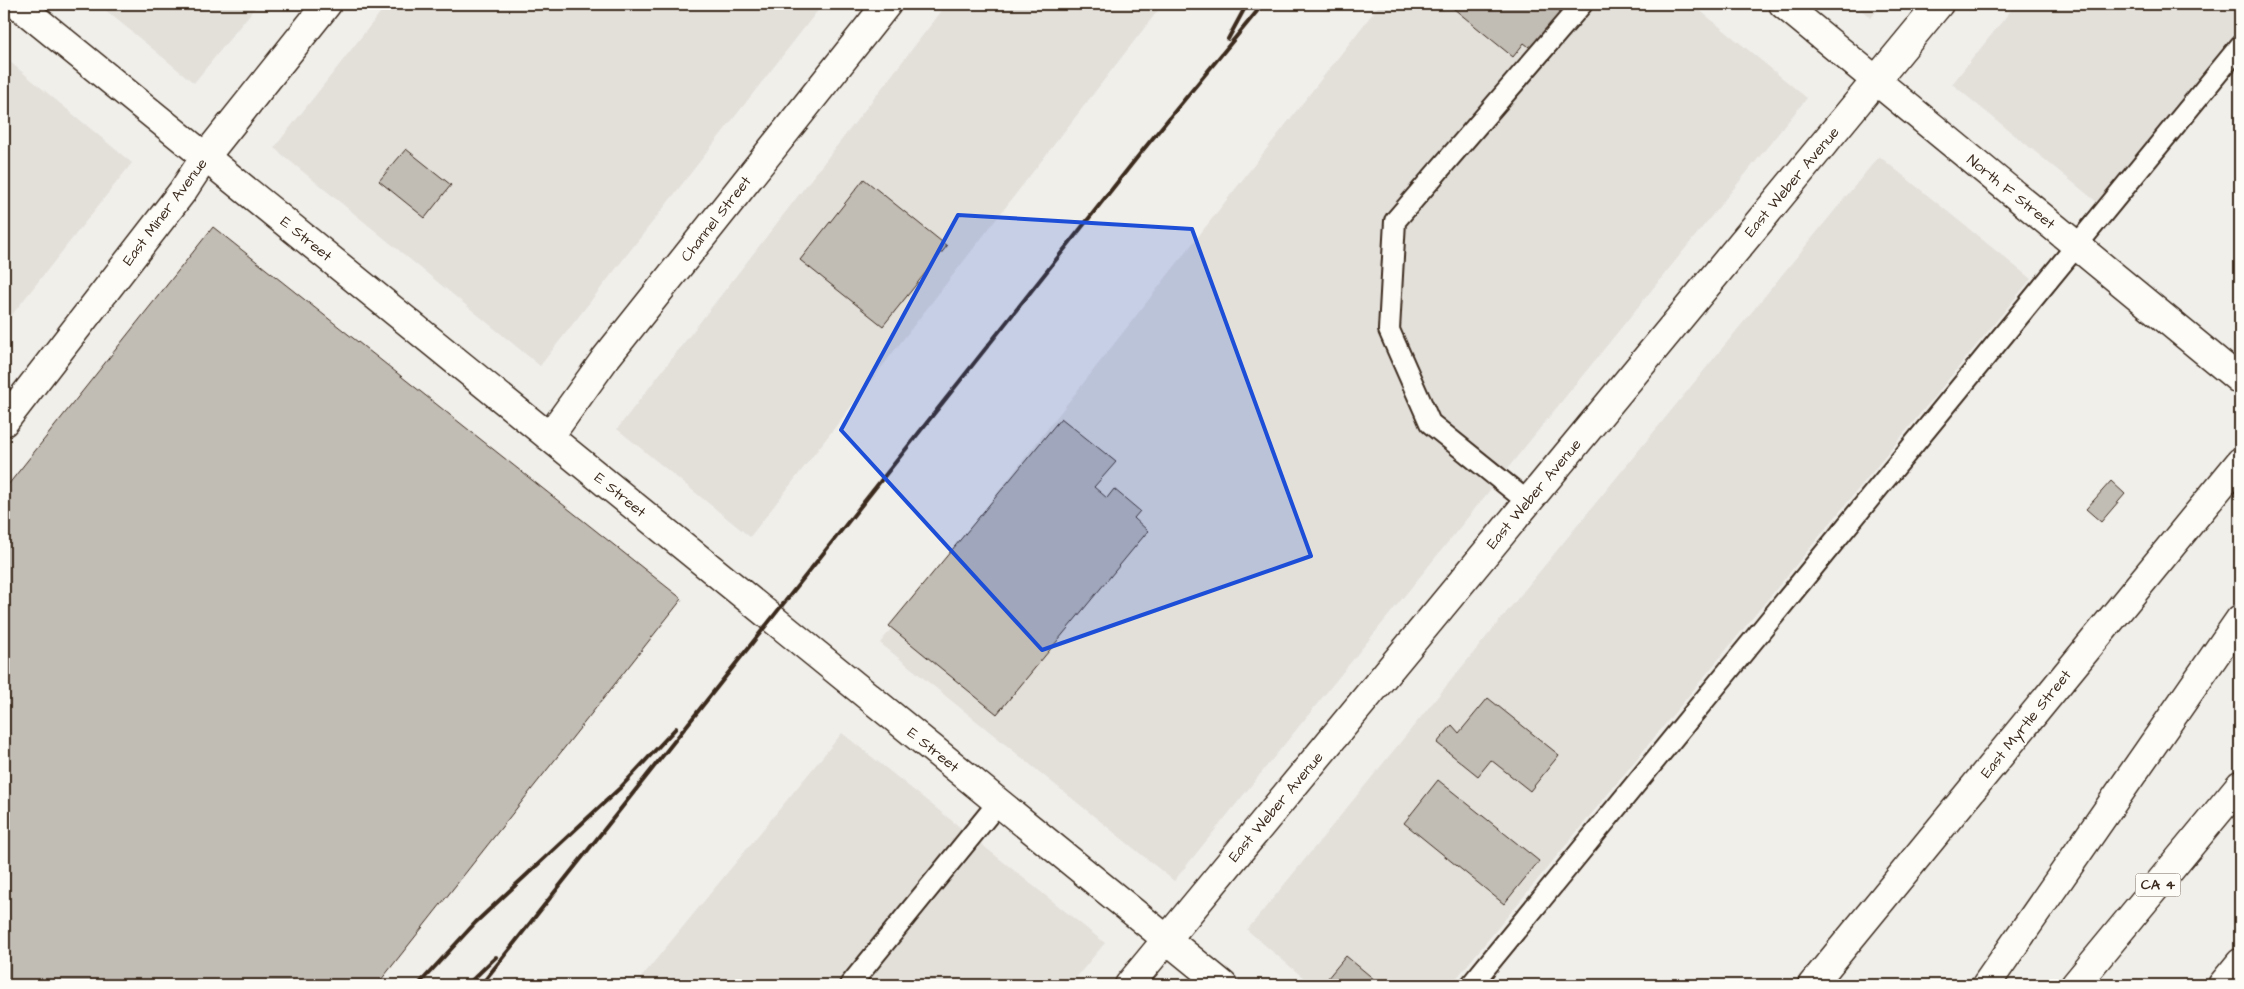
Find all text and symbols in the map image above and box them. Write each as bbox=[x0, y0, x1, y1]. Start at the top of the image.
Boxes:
street label: East Weber Avenue bbox=[1740, 122, 1844, 242]
street label: North F Street bbox=[1962, 150, 2060, 234]
street label: East Miner Avenue bbox=[118, 154, 212, 270]
street label: Channel Street bbox=[676, 172, 756, 266]
street label: E Street bbox=[276, 212, 336, 266]
street label: East Weber Avenue bbox=[1482, 434, 1586, 554]
street label: E Street bbox=[590, 468, 650, 522]
street label: East Myrtle Street bbox=[1976, 665, 2077, 783]
street label: E Street bbox=[903, 723, 963, 777]
street label: East Weber Avenue bbox=[1224, 747, 1328, 867]
road number: CA 4 bbox=[2136, 874, 2180, 896]

